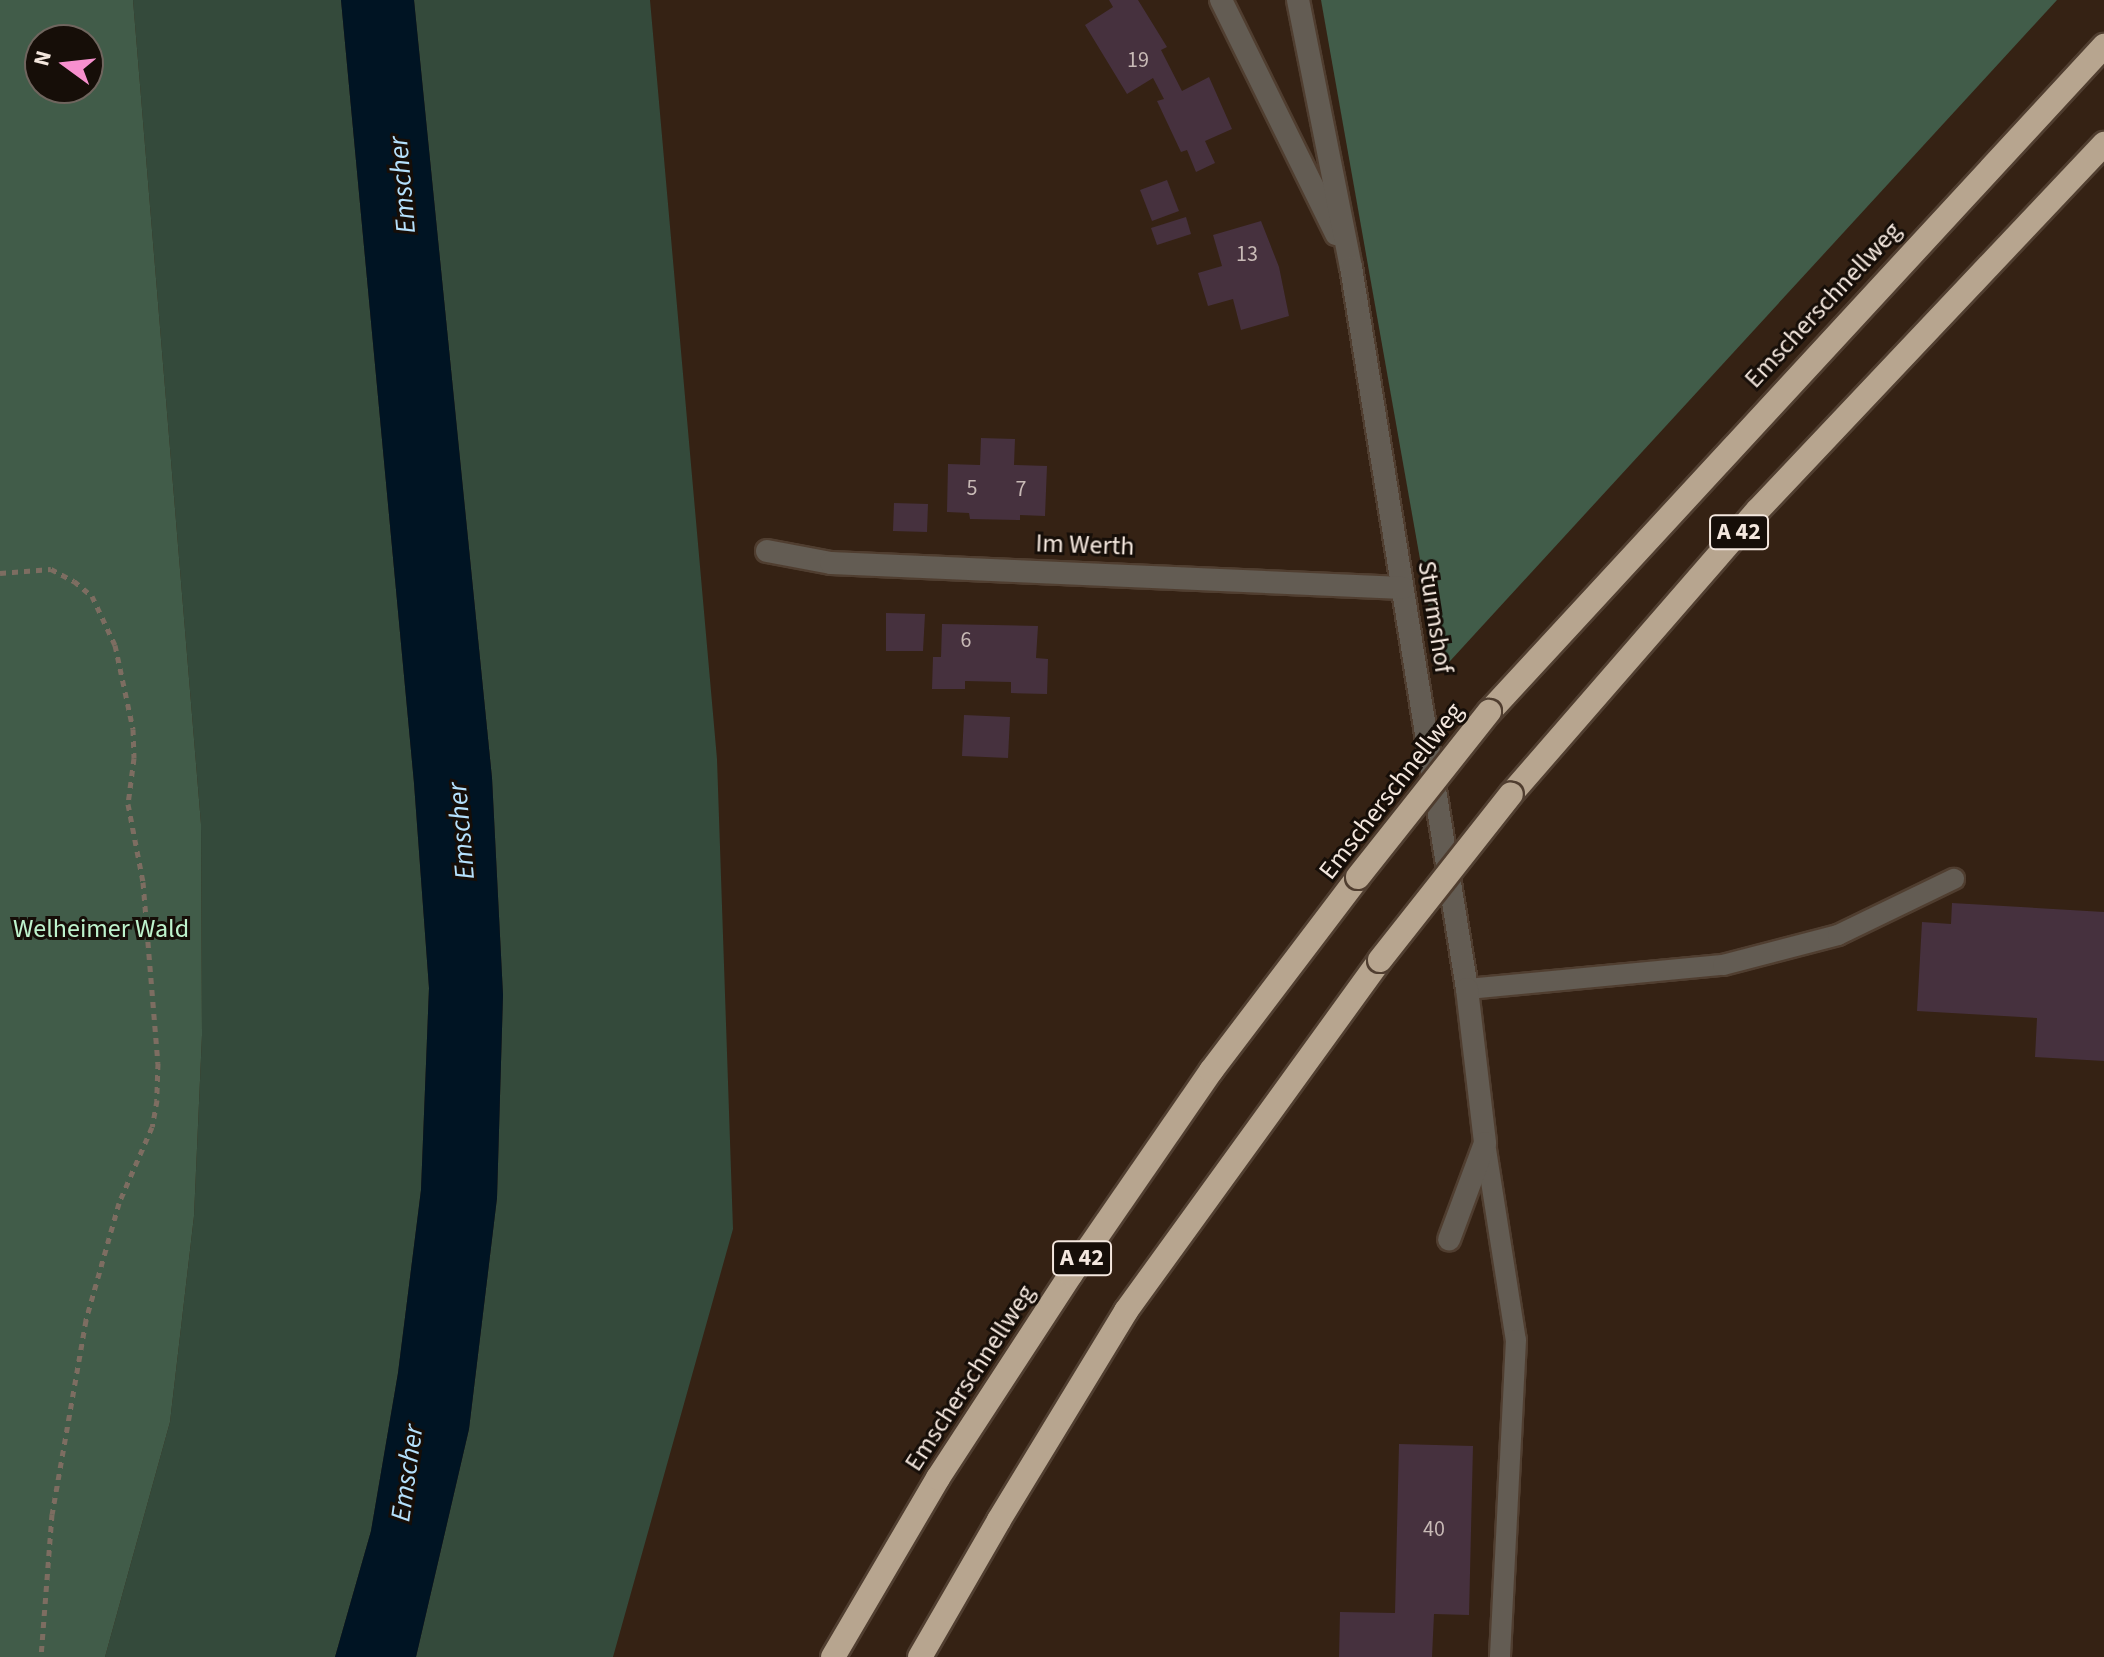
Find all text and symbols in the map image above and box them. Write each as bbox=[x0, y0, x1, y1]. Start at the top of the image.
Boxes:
north arrow bbox=[24, 24, 104, 104]
text: N bbox=[25, 47, 60, 70]
house number: 19 bbox=[1127, 48, 1149, 74]
water label: Emscher bbox=[381, 135, 423, 235]
street label: Emscherschnellweg bbox=[1738, 216, 1908, 394]
house number: 13 bbox=[1236, 242, 1258, 268]
house number: 5 bbox=[967, 476, 977, 502]
house number: 7 bbox=[1016, 477, 1026, 503]
road number: A 42 bbox=[1709, 512, 1769, 552]
street label: Im Werth bbox=[1035, 528, 1135, 562]
street label: Sturmshof bbox=[1411, 559, 1459, 675]
house number: 6 bbox=[961, 628, 971, 654]
street label: Emscherschnellweg bbox=[1312, 696, 1470, 886]
water label: Emscher bbox=[440, 781, 482, 881]
park label: Welheimer Wald bbox=[13, 913, 189, 945]
road number: A 42 bbox=[1052, 1238, 1112, 1278]
street label: Emscherschnellweg bbox=[898, 1279, 1042, 1477]
water label: Emscher bbox=[384, 1422, 430, 1524]
house number: 40 bbox=[1423, 1517, 1445, 1543]

